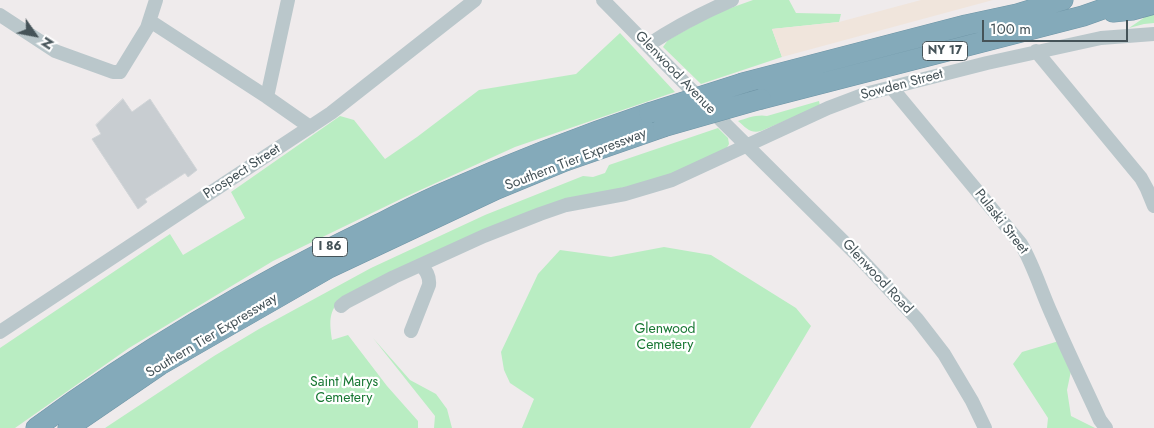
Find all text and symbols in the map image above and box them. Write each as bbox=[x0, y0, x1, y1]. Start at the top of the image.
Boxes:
north arrow bbox=[10, 10, 60, 60]
scale bar bbox=[984, 10, 1130, 42]
text: 100 m bbox=[990, 18, 1031, 40]
street label: Glenwood Avenue bbox=[631, 28, 719, 118]
text: N bbox=[36, 33, 59, 53]
road number: NY 17 bbox=[922, 41, 968, 60]
street label: Sowden Street bbox=[859, 66, 945, 104]
street label: Southern Tier Expressway bbox=[503, 125, 649, 195]
street label: Prospect Street bbox=[200, 141, 284, 203]
street label: Pulaski Street bbox=[970, 186, 1032, 258]
street label: Glenwood Road bbox=[838, 236, 916, 318]
road number: I 86 bbox=[312, 238, 348, 256]
street label: Southern Tier Expressway bbox=[143, 290, 281, 382]
park label: Glenwood Cemetery bbox=[634, 322, 696, 354]
park label: Saint Marys Cemetery bbox=[310, 375, 378, 408]

